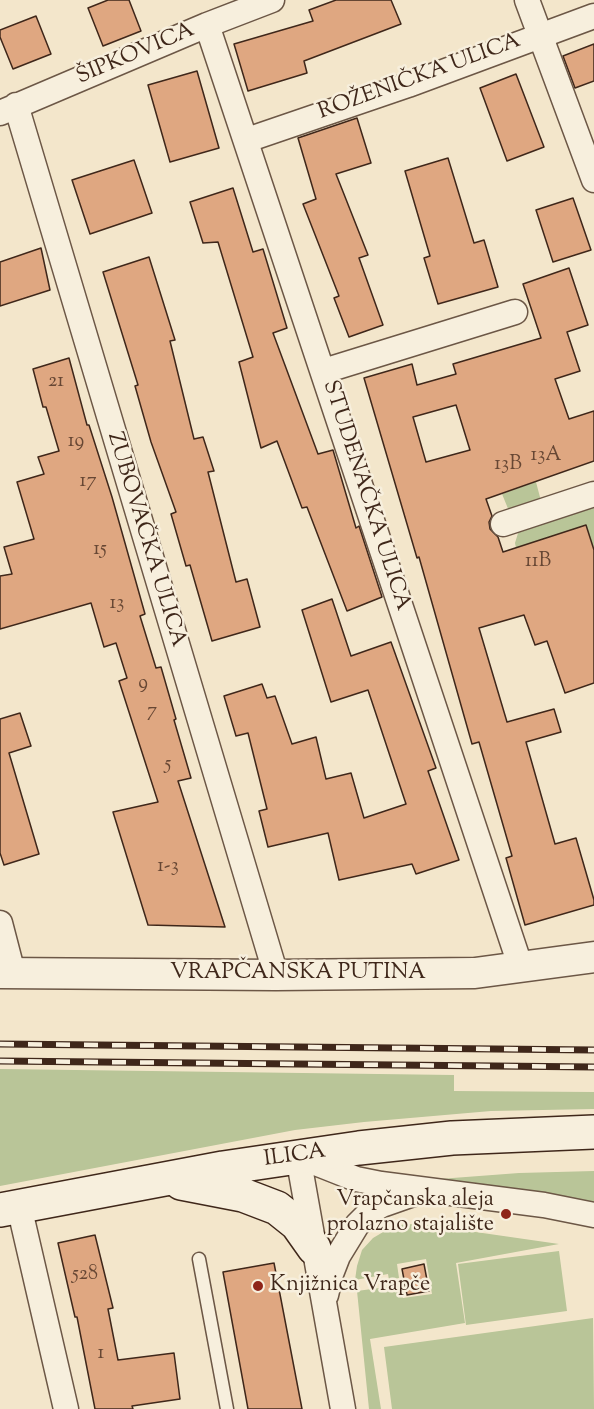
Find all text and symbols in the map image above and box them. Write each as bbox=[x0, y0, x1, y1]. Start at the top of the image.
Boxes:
street label: ŠIPKOVICA bbox=[73, 18, 199, 92]
street label: ROŽENIČKA ULICA bbox=[315, 29, 525, 127]
house number: 21 bbox=[48, 371, 64, 395]
street label: STUDENAČKA ULICA bbox=[315, 378, 415, 614]
street label: ZUBOVAČKA ULICA bbox=[100, 429, 190, 651]
house number: 19 bbox=[68, 431, 84, 455]
house number: 13A bbox=[530, 445, 562, 469]
house number: 13B bbox=[494, 454, 522, 478]
house number: 17 bbox=[80, 471, 96, 495]
house number: 15 bbox=[93, 539, 107, 563]
house number: 11B bbox=[525, 551, 551, 575]
house number: 13 bbox=[110, 593, 124, 617]
house number: 9 bbox=[138, 673, 148, 697]
house number: 7 bbox=[147, 701, 157, 725]
house number: 5 bbox=[165, 754, 171, 778]
house number: 1-3 bbox=[157, 856, 179, 880]
street label: VRAPČANSKA PUTINA bbox=[170, 961, 426, 987]
street label: ILICA bbox=[262, 1140, 328, 1174]
place label: Vrapčanska aleja prolazno stajalište bbox=[326, 1188, 494, 1240]
marker: Vrapčanska aleja prolazno stajalište bbox=[499, 1207, 513, 1221]
house number: 528 bbox=[72, 1264, 98, 1288]
place label: Knjižnica Vrapče bbox=[270, 1273, 430, 1299]
marker: Knjižnica Vrapče bbox=[251, 1279, 265, 1293]
house number: 1 bbox=[98, 1343, 104, 1367]

